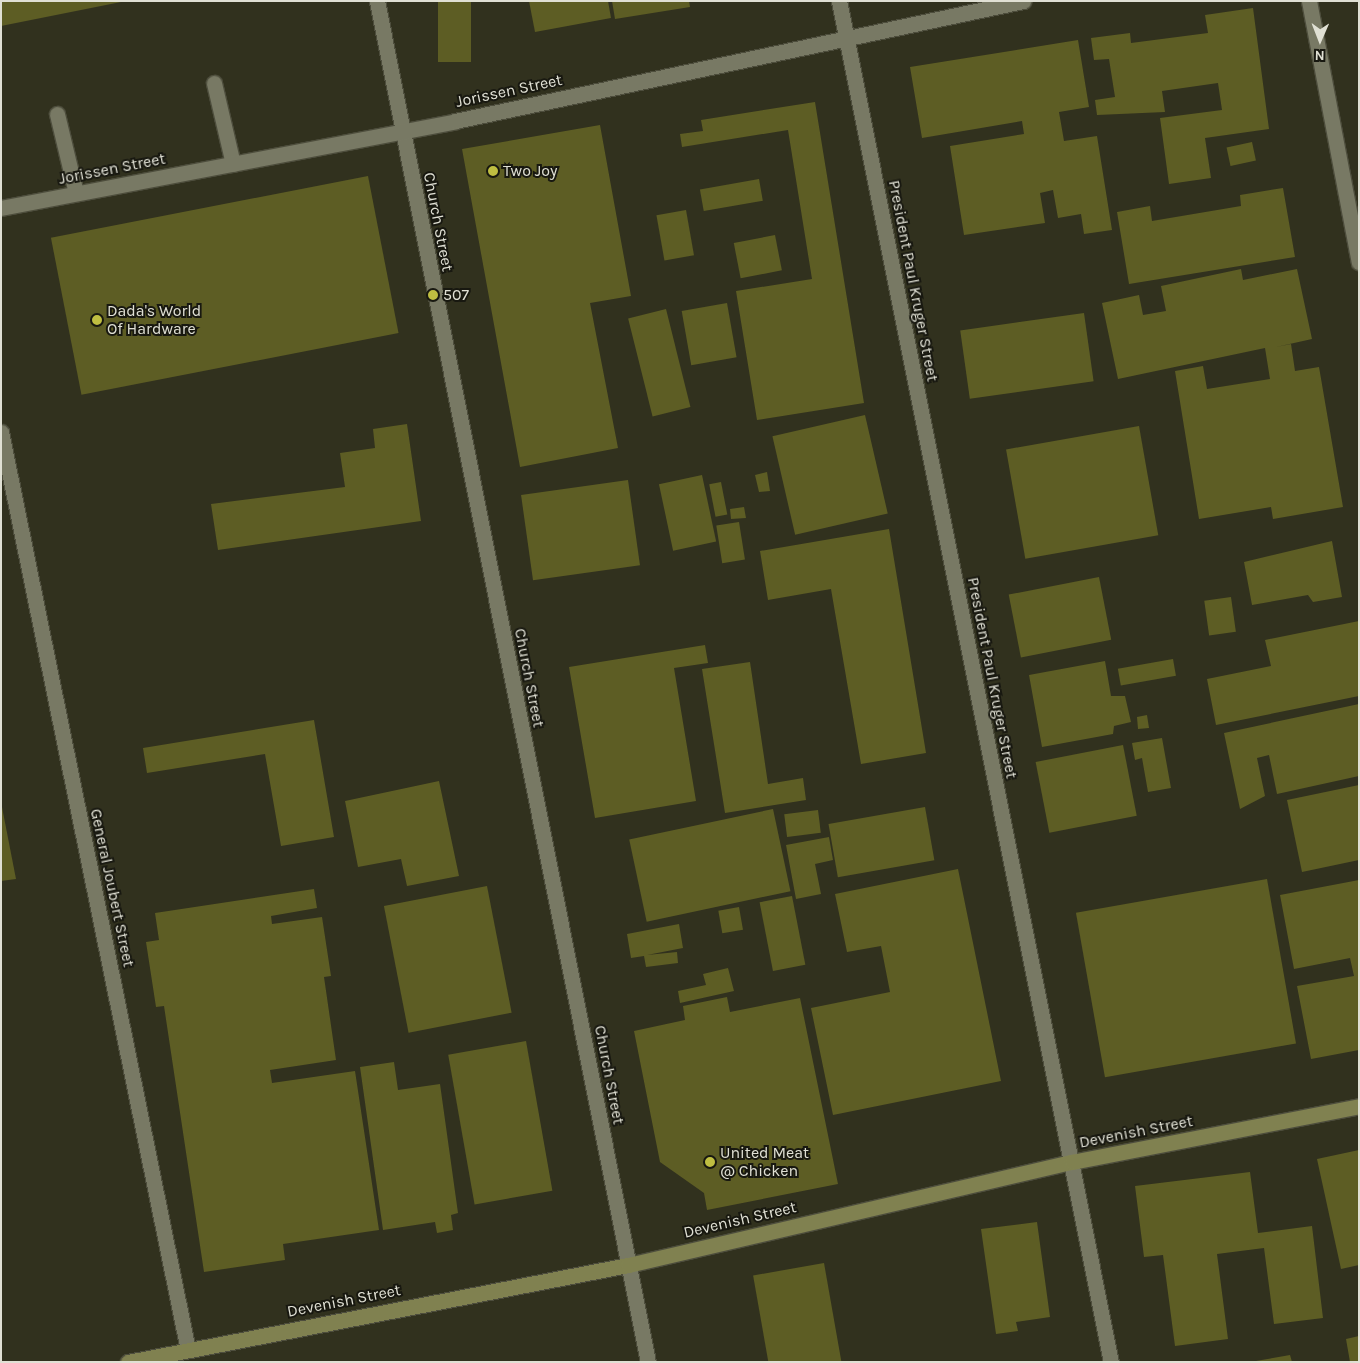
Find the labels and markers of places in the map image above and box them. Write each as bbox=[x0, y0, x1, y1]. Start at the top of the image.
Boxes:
place label: Two Joy bbox=[503, 161, 557, 181]
marker: Two Joy bbox=[487, 165, 499, 177]
place label: 507 bbox=[443, 285, 469, 305]
marker: 507 bbox=[427, 289, 439, 301]
place label: Dada's World Of Hardware bbox=[107, 301, 201, 339]
marker: Dada's World Of Hardware bbox=[91, 314, 103, 326]
place label: United Meat @ Chicken bbox=[720, 1143, 809, 1181]
marker: United Meat @ Chicken bbox=[704, 1156, 716, 1168]

